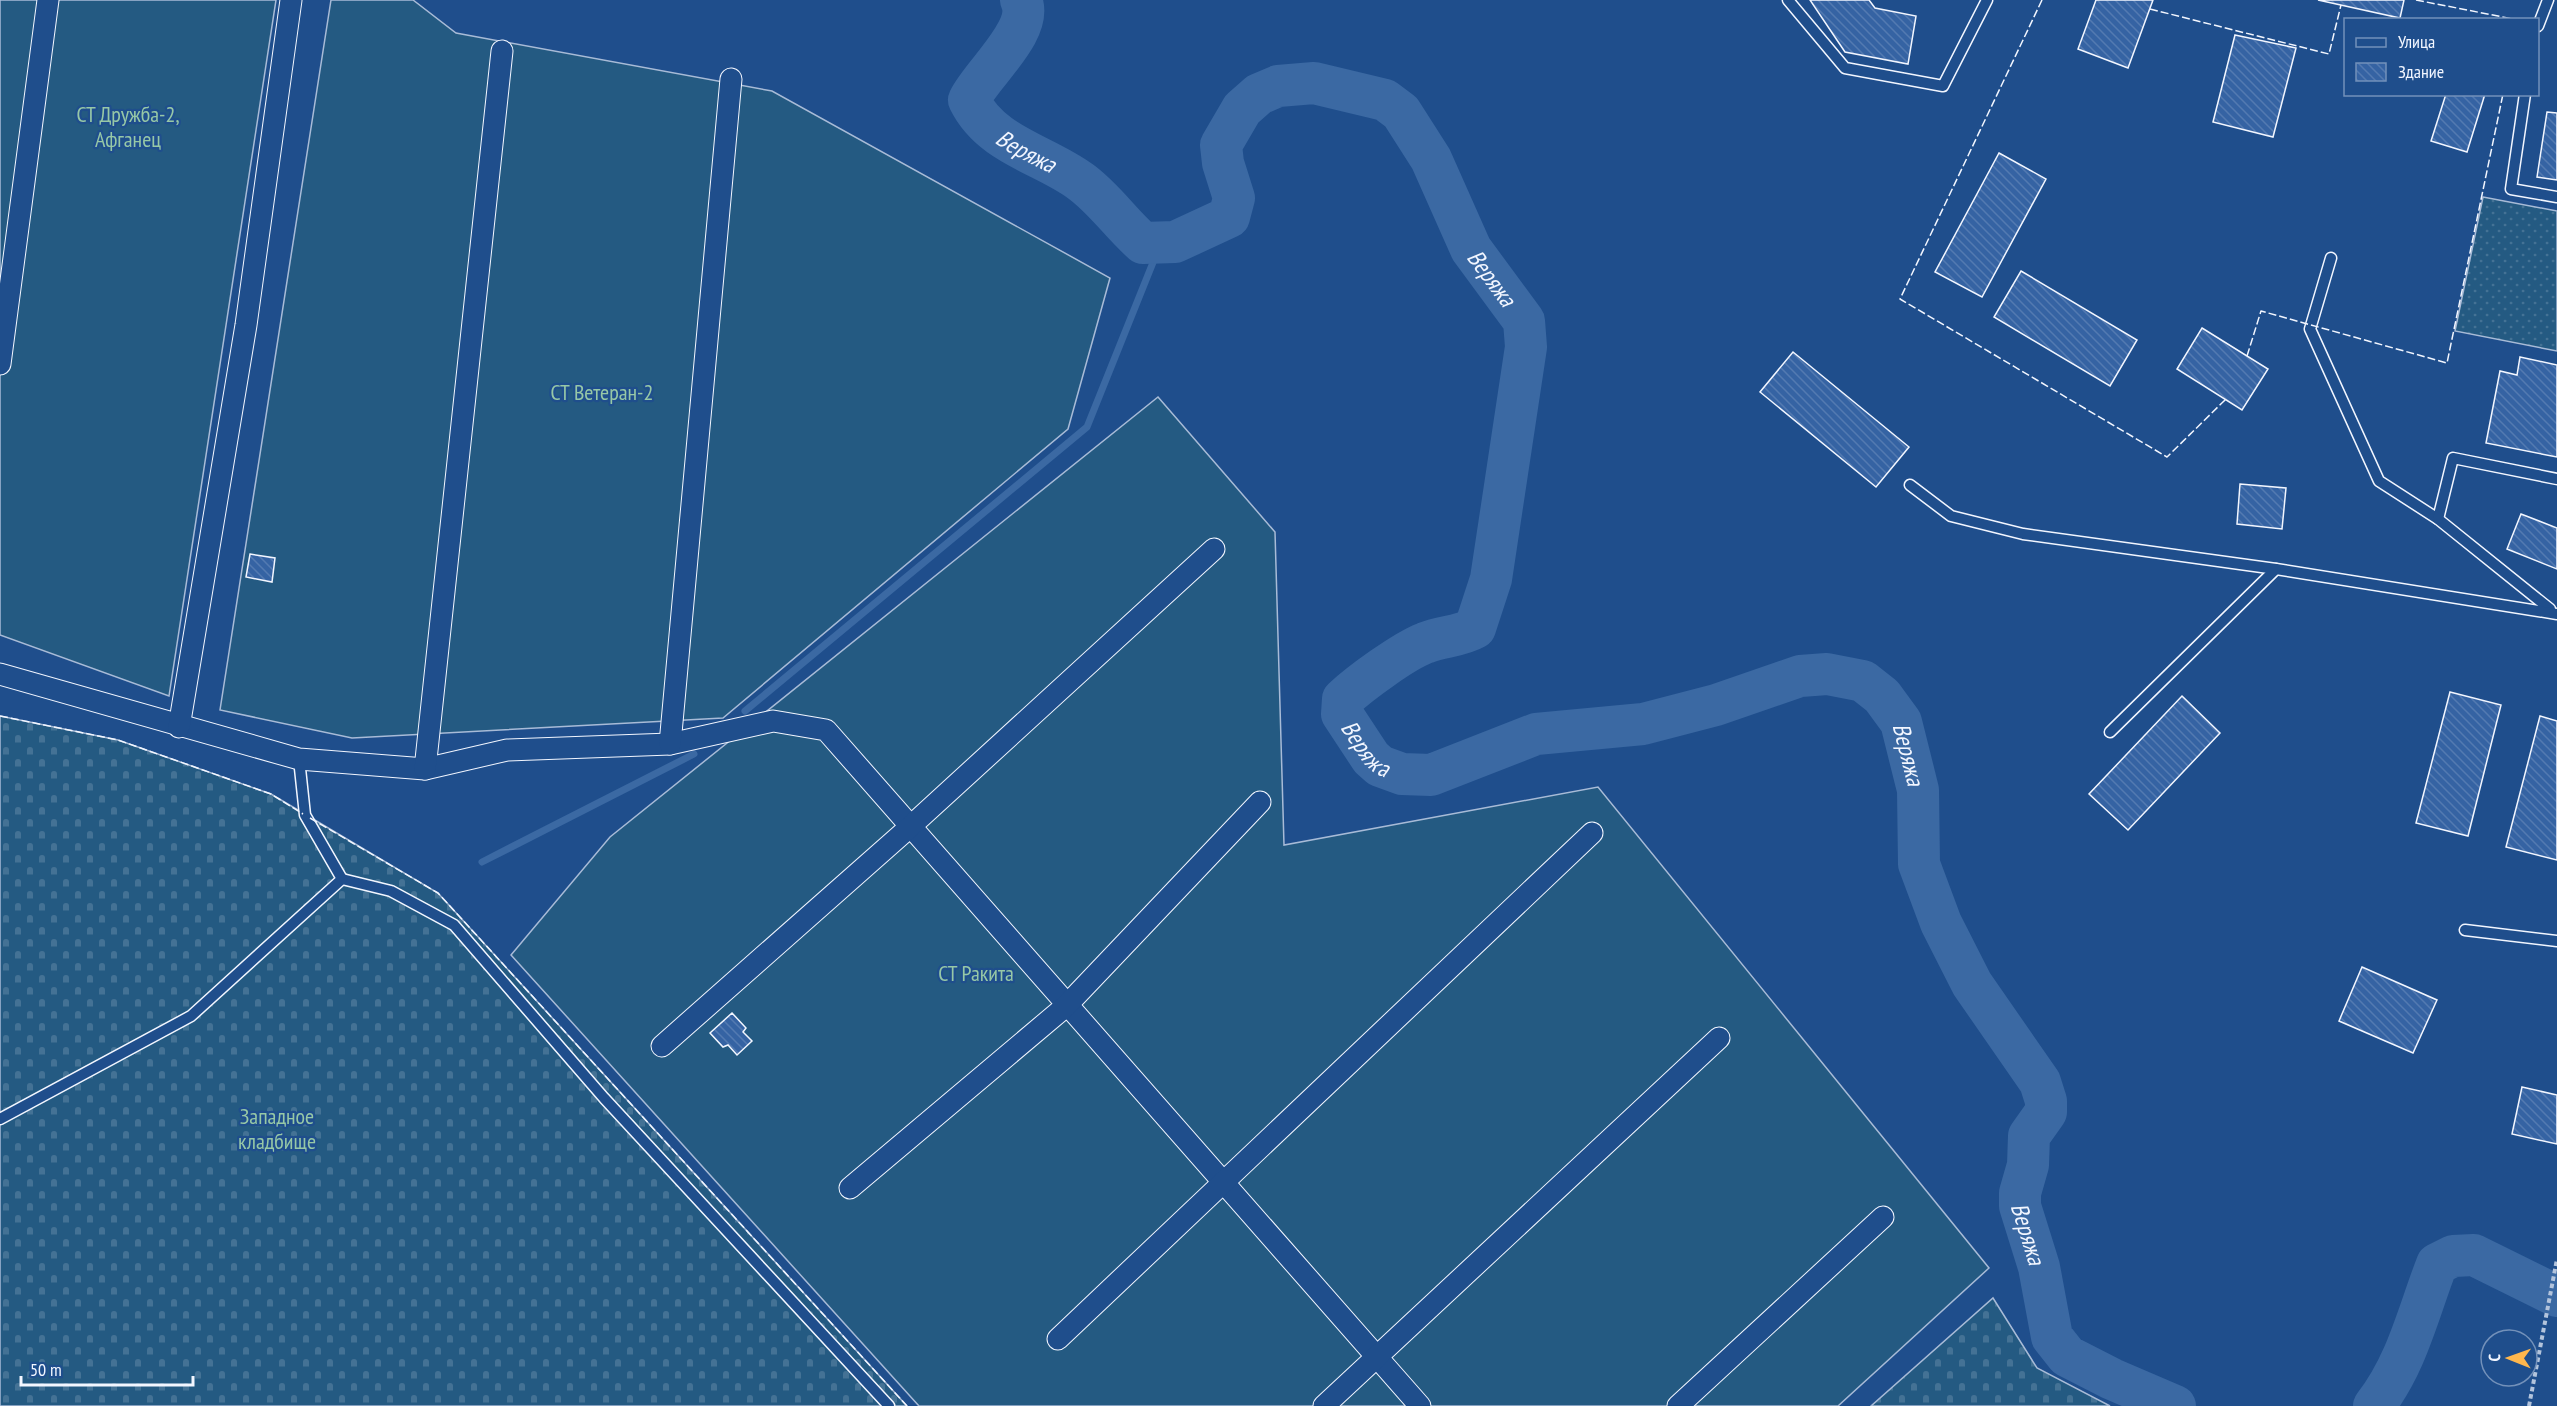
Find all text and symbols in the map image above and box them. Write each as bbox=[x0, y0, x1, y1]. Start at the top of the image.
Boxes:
legend bbox=[2344, 18, 2539, 96]
text: Улица bbox=[2398, 30, 2435, 53]
text: Здание bbox=[2398, 60, 2444, 83]
park label: СТ Дружба-2, Афганец bbox=[77, 100, 179, 153]
water label: Веряжа bbox=[990, 122, 1063, 180]
water label: Веряжа bbox=[1461, 243, 1524, 314]
park label: СТ Ветеран-2 bbox=[551, 378, 653, 406]
water label: Веряжа bbox=[1335, 714, 1395, 784]
water label: Веряжа bbox=[1886, 720, 1932, 790]
park label: СТ Ракита bbox=[938, 959, 1014, 987]
park label: Западное кладбище bbox=[238, 1102, 316, 1155]
water label: Веряжа bbox=[2004, 1199, 2053, 1270]
north arrow bbox=[2479, 1328, 2539, 1388]
scale bar bbox=[21, 1349, 194, 1387]
text: С bbox=[2484, 1353, 2504, 1362]
text: 50 m bbox=[30, 1358, 62, 1381]

